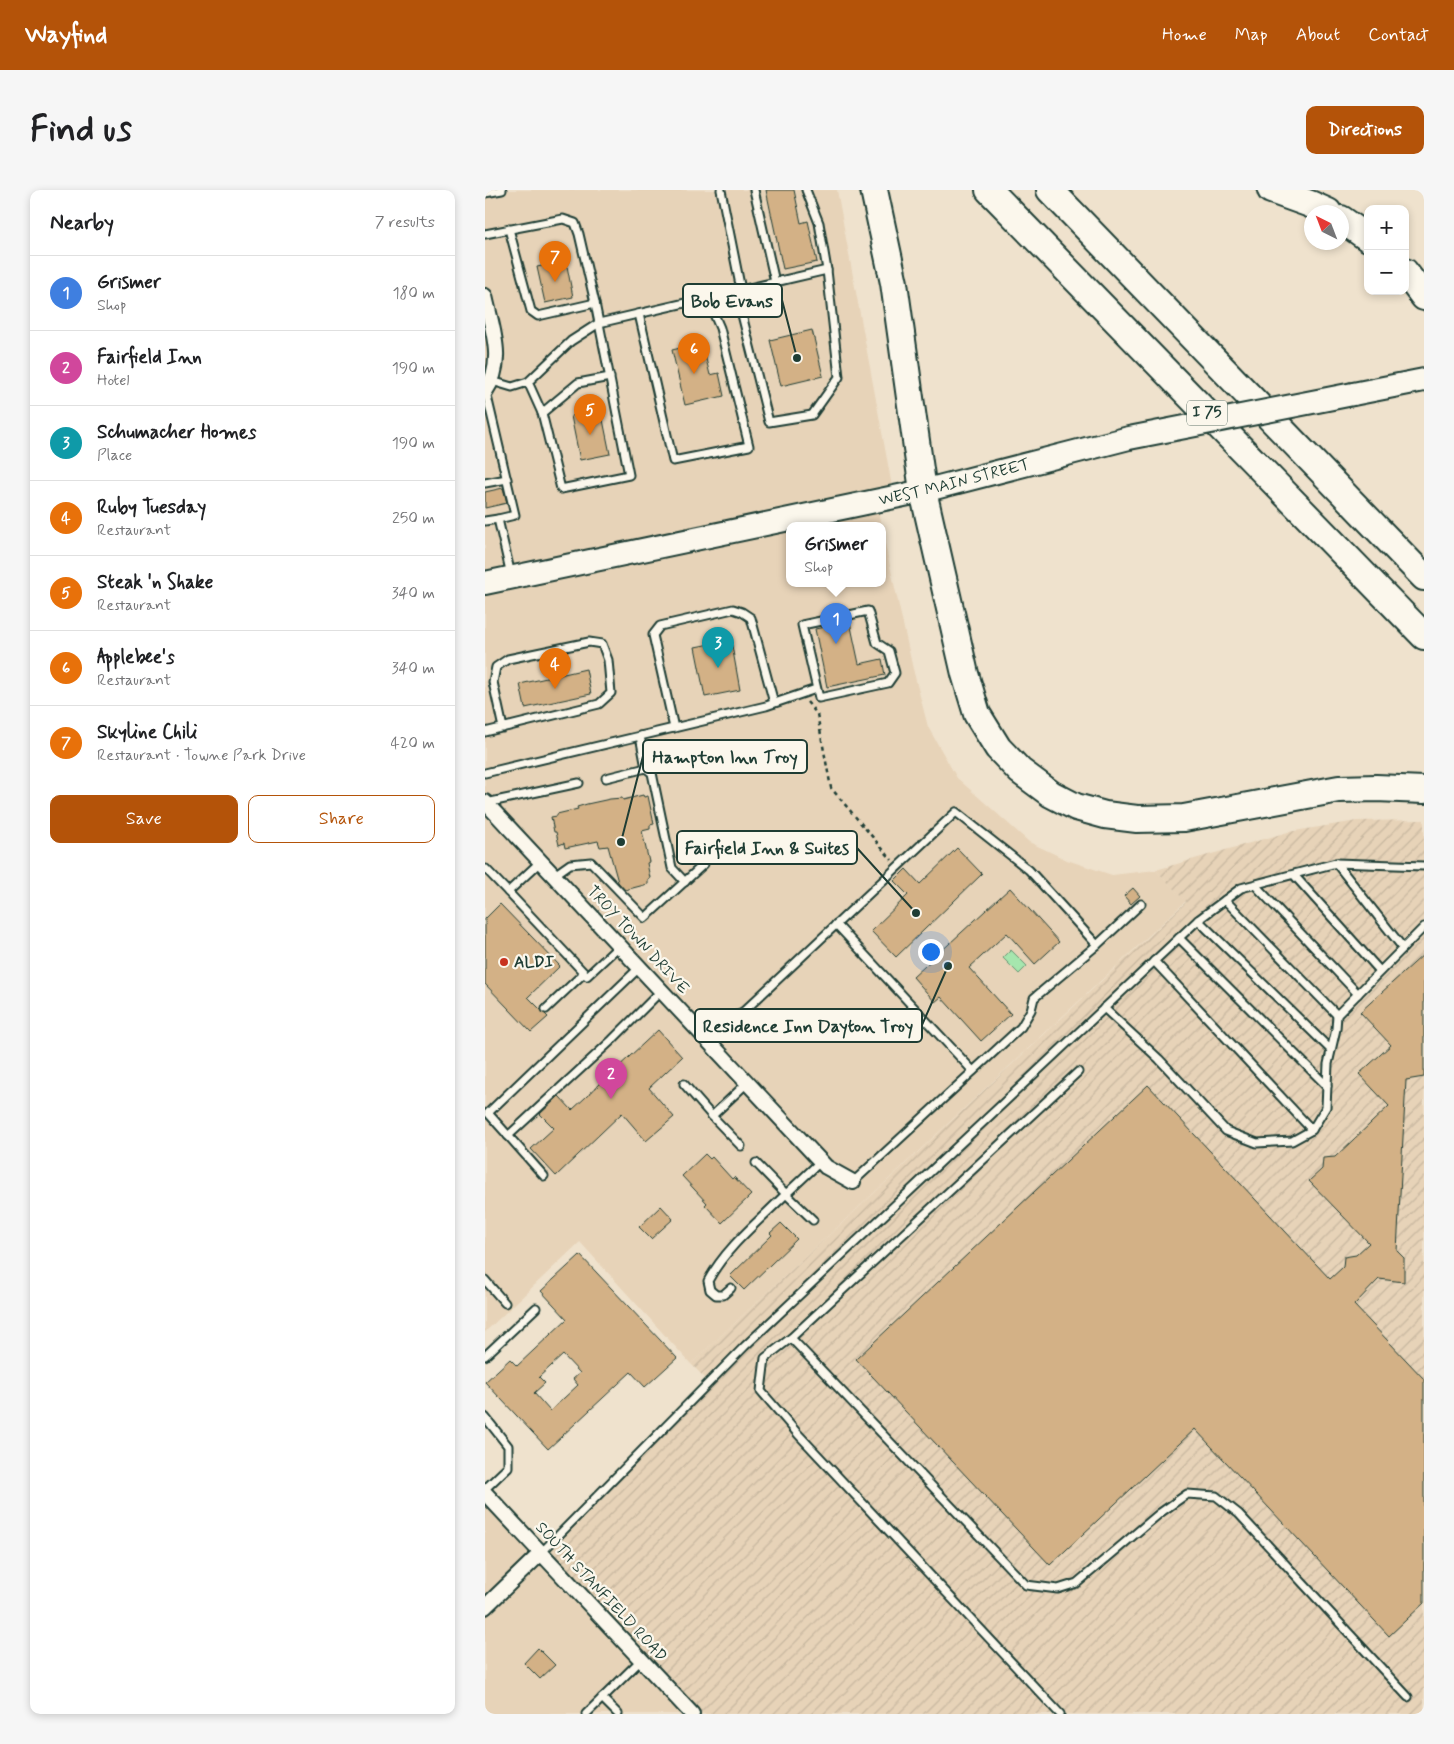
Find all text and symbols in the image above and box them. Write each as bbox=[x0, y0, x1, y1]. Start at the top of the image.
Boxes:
text: Wayfind bbox=[25, 20, 107, 51]
text: Home bbox=[1162, 23, 1207, 47]
text: Map bbox=[1235, 23, 1268, 47]
text: About bbox=[1296, 23, 1340, 47]
text: Contact bbox=[1368, 23, 1429, 47]
button: Directions bbox=[1306, 106, 1424, 154]
text: Find us bbox=[30, 107, 132, 153]
north arrow bbox=[1304, 205, 1349, 250]
map controls bbox=[1364, 205, 1409, 295]
button: + bbox=[1364, 205, 1409, 250]
text: Nearby bbox=[50, 209, 114, 237]
text: 7 results bbox=[375, 212, 435, 233]
pin: 7 bbox=[539, 241, 571, 282]
button: − bbox=[1364, 250, 1409, 295]
text: Grismer bbox=[97, 270, 161, 295]
text: 1 bbox=[62, 283, 70, 304]
text: 180 m bbox=[392, 283, 435, 304]
callout: Bob Evans bbox=[683, 284, 782, 317]
text: Bob Evans bbox=[691, 290, 773, 314]
text: Shop bbox=[97, 295, 126, 316]
pin: 6 bbox=[678, 333, 710, 374]
text: Fairfield Inn bbox=[97, 345, 202, 370]
text: 2 bbox=[62, 358, 70, 379]
text: 190 m bbox=[392, 358, 435, 379]
text: Hotel bbox=[97, 370, 130, 391]
pin: 5 bbox=[574, 394, 606, 435]
road number: I 75 bbox=[1187, 400, 1227, 426]
text: Schumacher Homes bbox=[97, 420, 256, 445]
text: 3 bbox=[62, 433, 70, 454]
text: 190 m bbox=[392, 433, 435, 454]
text: Place bbox=[97, 445, 132, 466]
street label: WEST MAIN STREET bbox=[877, 453, 1032, 511]
text: Ruby Tuesday bbox=[97, 495, 206, 520]
text: 4 bbox=[61, 508, 71, 529]
text: 250 m bbox=[392, 508, 435, 529]
text: Restaurant bbox=[97, 520, 171, 541]
popup bbox=[786, 522, 886, 587]
text: Grismer bbox=[804, 532, 868, 557]
text: Shop bbox=[804, 557, 834, 578]
text: Steak 'n Shake bbox=[97, 570, 213, 595]
text: 5 bbox=[61, 583, 71, 604]
text: 340 m bbox=[391, 583, 435, 604]
text: Restaurant bbox=[97, 595, 171, 616]
pin: 1 bbox=[820, 603, 852, 644]
pin: 3 bbox=[702, 627, 734, 668]
text: Applebee's bbox=[97, 645, 175, 670]
pin: 4 bbox=[539, 648, 571, 689]
text: 6 bbox=[62, 658, 70, 679]
text: 340 m bbox=[391, 658, 435, 679]
text: Restaurant bbox=[97, 670, 171, 691]
text: Skyline Chili bbox=[97, 720, 197, 745]
text: 7 bbox=[61, 733, 71, 754]
text: 420 m bbox=[391, 733, 435, 754]
callout: Hampton Inn Troy bbox=[643, 740, 807, 773]
text: Restaurant · Towne Park Drive bbox=[97, 745, 306, 766]
text: Hampton Inn Troy bbox=[652, 746, 798, 770]
button: Save bbox=[50, 795, 238, 843]
button: Share bbox=[248, 795, 435, 843]
callout: Fairfield Inn & Suites bbox=[677, 831, 857, 864]
text: Fairfield Inn & Suites bbox=[685, 837, 849, 861]
street label: TROY TOWN DRIVE bbox=[582, 881, 694, 999]
your location bbox=[918, 939, 944, 965]
place label: ALDI bbox=[514, 952, 555, 973]
marker: ALDI bbox=[498, 956, 510, 968]
callout: Residence Inn Dayton Troy bbox=[695, 1009, 922, 1042]
text: Residence Inn Dayton Troy bbox=[703, 1015, 913, 1039]
pin: 2 bbox=[595, 1058, 627, 1099]
street label: SOUTH STANFIELD ROAD bbox=[531, 1517, 671, 1667]

